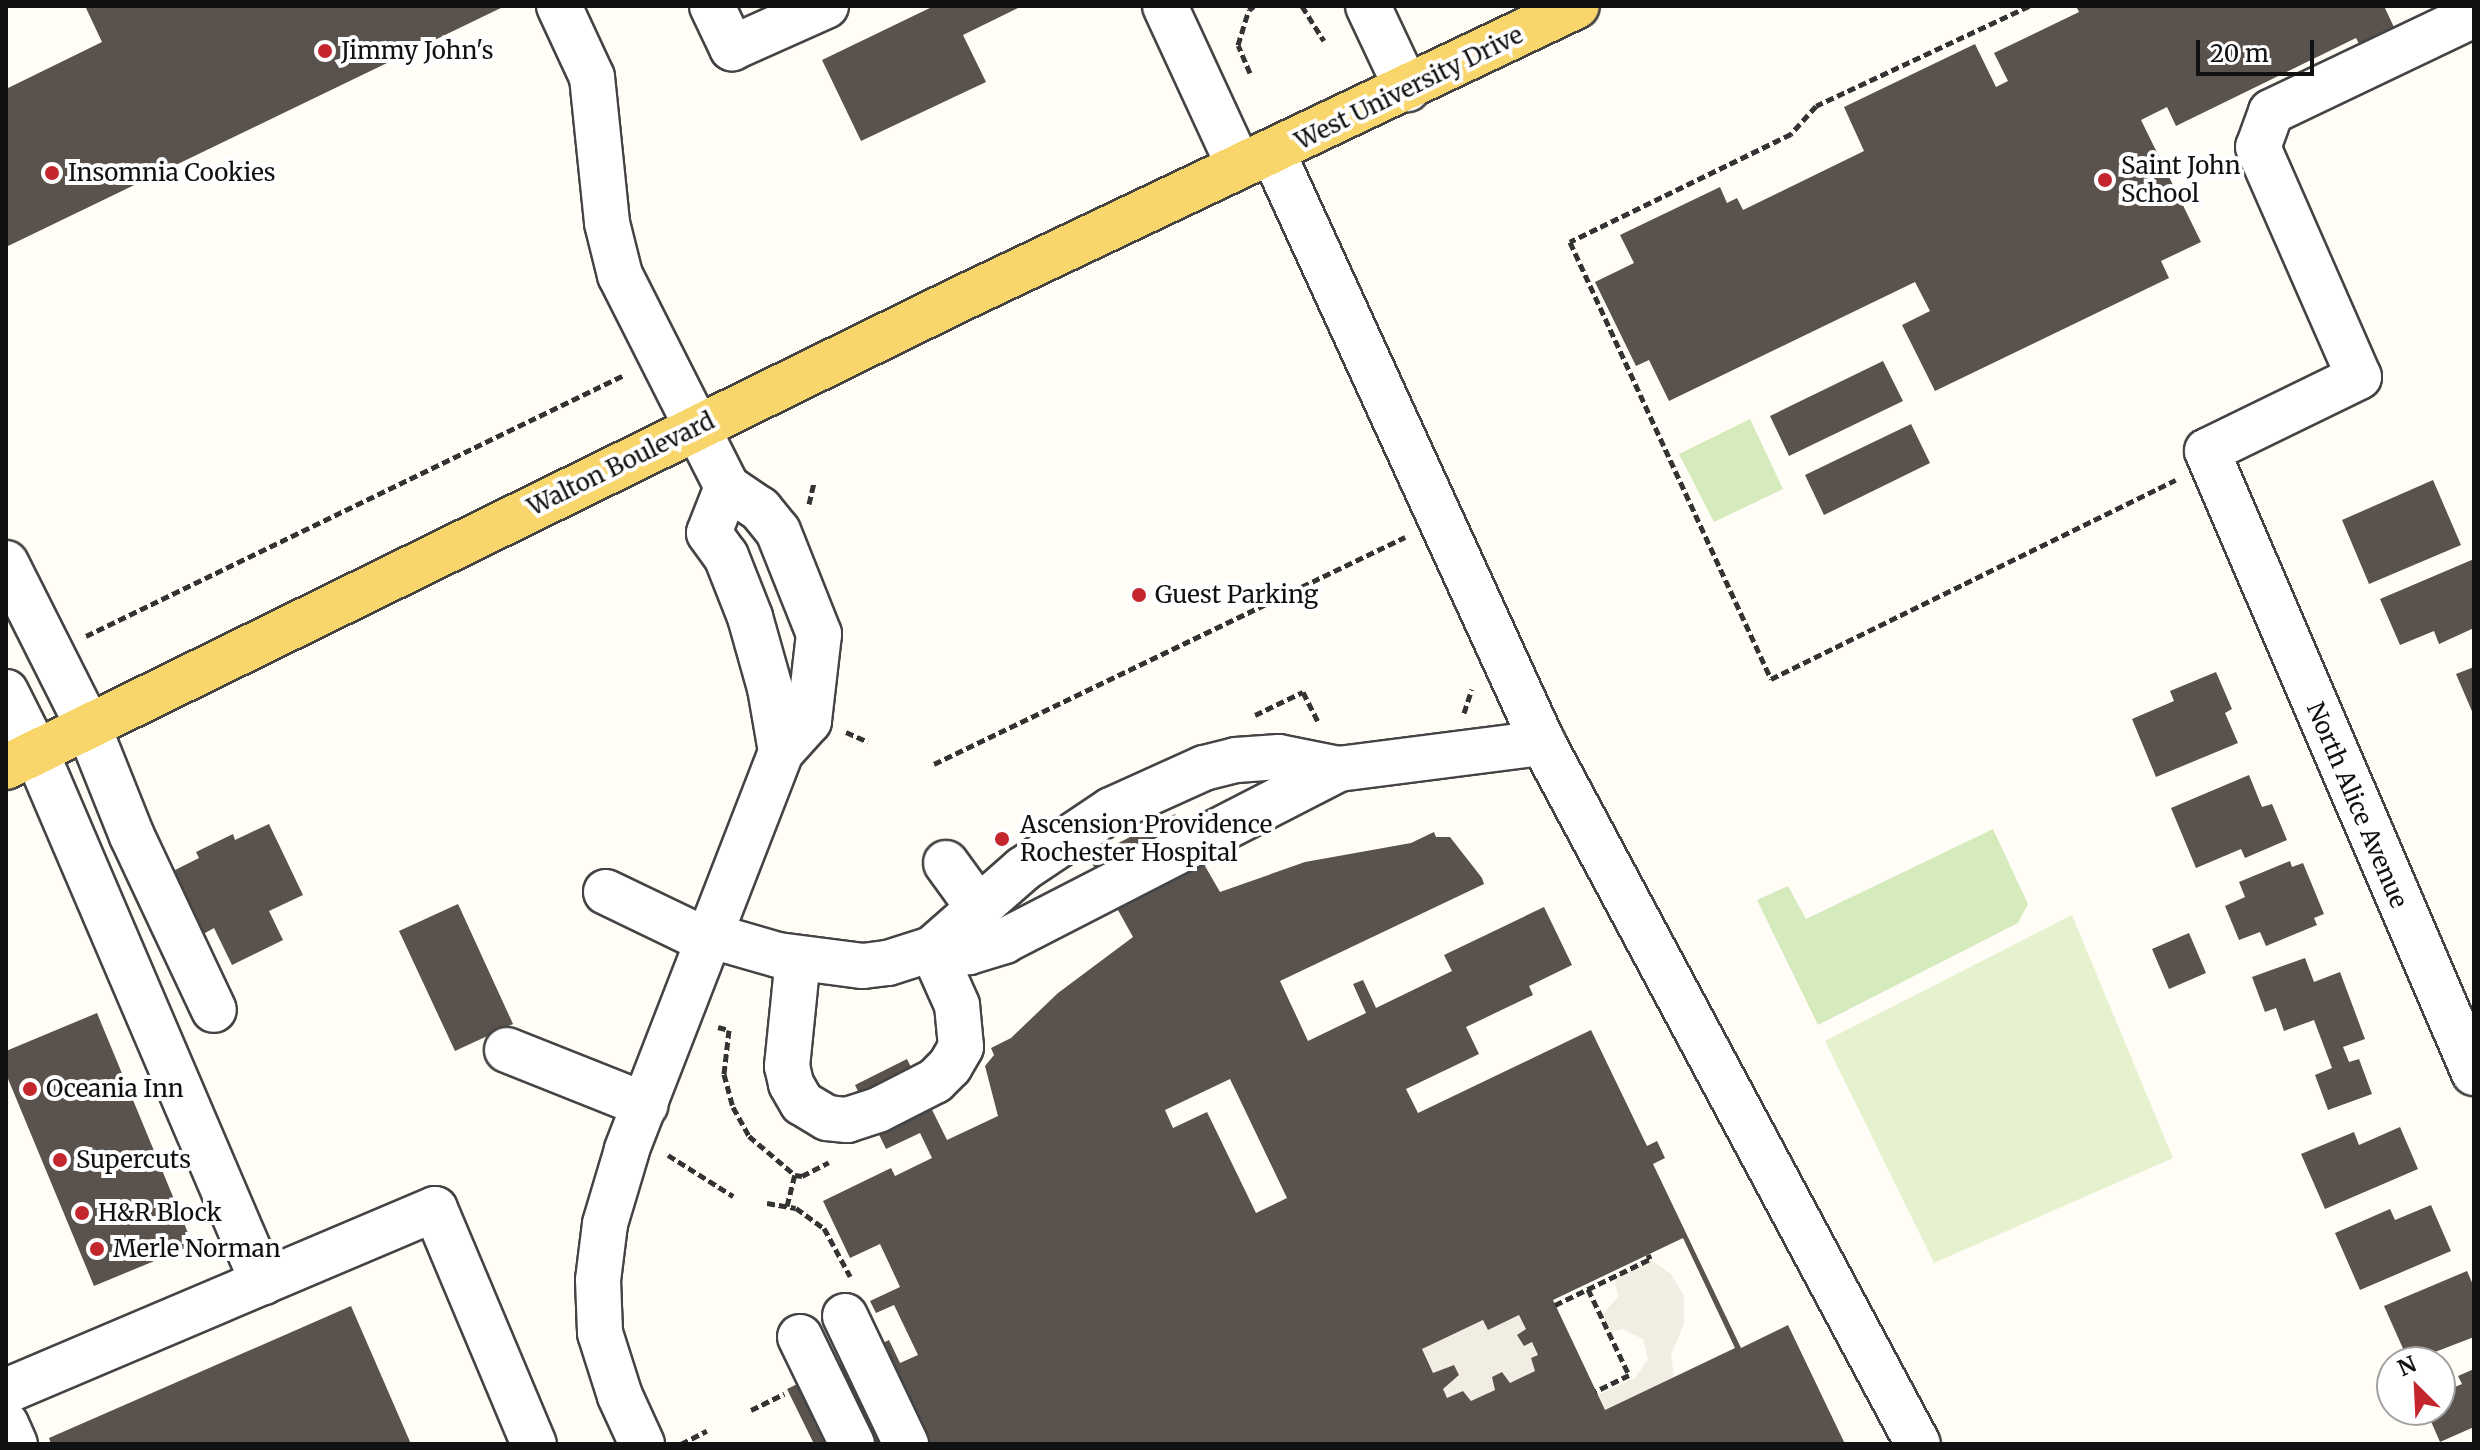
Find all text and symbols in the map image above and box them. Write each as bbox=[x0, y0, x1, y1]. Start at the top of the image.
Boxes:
street label: West University Drive bbox=[1290, 20, 1528, 156]
scale bar bbox=[2200, 24, 2318, 74]
place label: Jimmy John's bbox=[341, 37, 494, 65]
text: 20 m bbox=[2210, 38, 2269, 69]
marker: Jimmy John's bbox=[316, 42, 334, 60]
place label: Saint John School bbox=[2121, 152, 2241, 208]
place label: Insomnia Cookies bbox=[68, 159, 276, 187]
marker: Insomnia Cookies bbox=[43, 164, 61, 182]
marker: Saint John School bbox=[2096, 171, 2114, 189]
street label: Walton Boulevard bbox=[523, 406, 719, 522]
place label: Guest Parking bbox=[1155, 581, 1318, 609]
marker: Guest Parking bbox=[1130, 586, 1148, 604]
street label: North Alice Avenue bbox=[2301, 698, 2413, 912]
place label: Ascension Providence Rochester Hospital bbox=[1020, 811, 1272, 867]
marker: Ascension Providence Rochester Hospital bbox=[991, 828, 1013, 850]
place label: Oceania Inn bbox=[46, 1075, 184, 1103]
marker: Oceania Inn bbox=[21, 1080, 39, 1098]
place label: Supercuts bbox=[76, 1146, 191, 1174]
marker: Supercuts bbox=[51, 1151, 69, 1169]
place label: H&R Block bbox=[98, 1199, 222, 1227]
marker: H&R Block bbox=[73, 1204, 91, 1222]
place label: Merle Norman bbox=[113, 1235, 281, 1263]
marker: Merle Norman bbox=[88, 1240, 106, 1258]
north arrow bbox=[2376, 1346, 2456, 1426]
text: N bbox=[2393, 1350, 2421, 1382]

